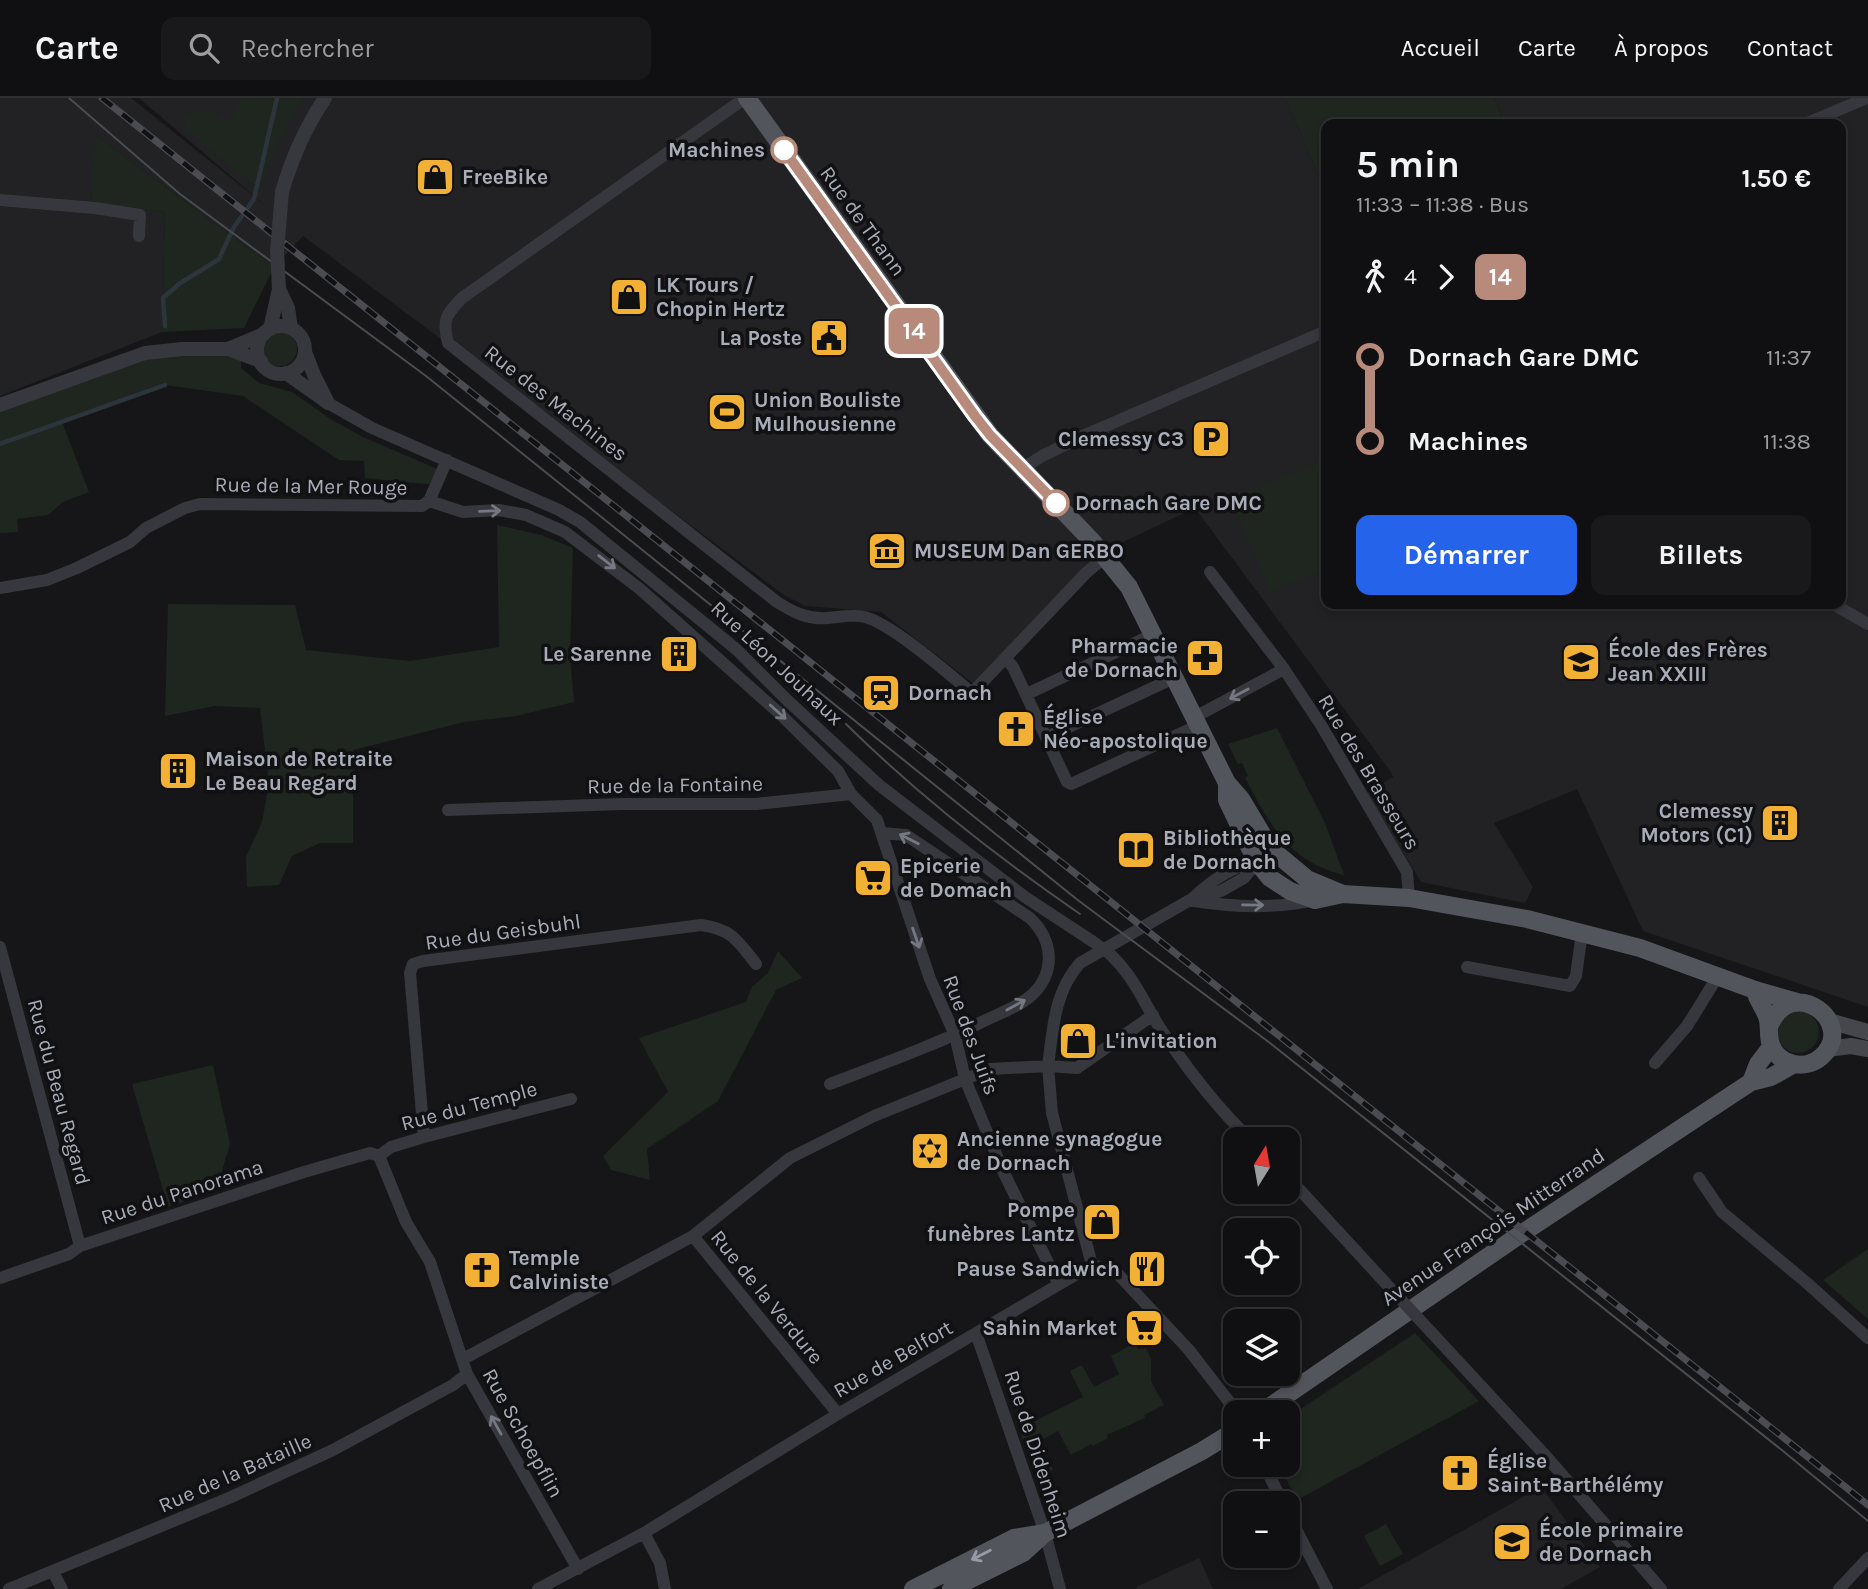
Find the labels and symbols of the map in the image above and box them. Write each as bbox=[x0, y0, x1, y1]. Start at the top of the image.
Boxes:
marker: Machines bbox=[771, 137, 797, 163]
place label: Machines bbox=[668, 138, 765, 162]
shop icon: FreeBike bbox=[414, 156, 456, 198]
street label: Rue de Thann bbox=[815, 161, 911, 281]
place label: FreeBike bbox=[462, 165, 548, 189]
place label: LK Tours / Chopin Hertz bbox=[656, 273, 785, 321]
shop icon: LK Tours / Chopin Hertz bbox=[608, 276, 650, 318]
line badge: 14 bbox=[883, 308, 946, 354]
public building icon: La Poste bbox=[808, 317, 850, 359]
place label: La Poste bbox=[719, 326, 802, 350]
street label: Rue des Machines bbox=[480, 340, 632, 466]
place label: Union Bouliste Mulhousienne bbox=[754, 388, 901, 436]
sports icon: Union Bouliste Mulhousienne bbox=[706, 391, 748, 433]
parking icon: Clemessy C3 bbox=[1190, 418, 1232, 460]
place label: Clemessy C3 bbox=[1058, 427, 1184, 451]
street label: Rue de la Mer Rouge bbox=[214, 472, 408, 500]
marker: Dornach Gare DMC bbox=[1043, 490, 1069, 516]
place label: Dornach Gare DMC bbox=[1075, 491, 1262, 515]
one-way arrow bbox=[478, 504, 501, 517]
museum icon: MUSEUM Dan GERBO bbox=[866, 530, 908, 572]
place label: MUSEUM Dan GERBO bbox=[914, 539, 1124, 563]
one-way arrow bbox=[597, 555, 616, 570]
street label: Rue Léon Jouhaux bbox=[706, 596, 848, 730]
building icon: Le Sarenne bbox=[658, 633, 700, 675]
place label: Pharmacie de Dornach bbox=[1065, 634, 1178, 682]
place label: École des Frères Jean XXIII bbox=[1608, 636, 1768, 686]
pharmacy icon: Pharmacie de Dornach bbox=[1184, 637, 1226, 679]
school or university icon: École des Frères Jean XXIII bbox=[1560, 641, 1602, 683]
place label: Le Sarenne bbox=[543, 642, 652, 666]
station icon: Dornach bbox=[860, 672, 902, 714]
place label: Dornach bbox=[908, 681, 992, 705]
one-way arrow bbox=[1230, 687, 1250, 701]
street label: Rue des Brasseurs bbox=[1313, 690, 1425, 854]
place label: Église Néo-apostolique bbox=[1043, 703, 1208, 754]
one-way arrow bbox=[769, 704, 786, 721]
church icon: Église Néo-apostolique bbox=[995, 708, 1037, 750]
place label: Maison de Retraite Le Beau Regard bbox=[205, 747, 393, 795]
building icon: Maison de Retraite Le Beau Regard bbox=[157, 750, 199, 792]
street label: Rue de la Fontaine bbox=[587, 771, 763, 799]
place label: Clemessy Motors (C1) bbox=[1640, 799, 1753, 847]
building icon: Clemessy Motors (C1) bbox=[1759, 802, 1801, 844]
place label: Bibliothèque de Dornach bbox=[1163, 826, 1291, 874]
library icon: Bibliothèque de Dornach bbox=[1115, 829, 1157, 871]
one-way arrow bbox=[899, 831, 920, 845]
place label: Epicerie de Domach bbox=[900, 854, 1012, 902]
supermarket icon: Epicerie de Domach bbox=[852, 857, 894, 899]
one-way arrow bbox=[1241, 898, 1264, 912]
street label: Rue du Geisbuhl bbox=[424, 909, 582, 955]
one-way arrow bbox=[911, 927, 924, 949]
street label: Rue des Juifs bbox=[938, 972, 1004, 1098]
street label: Rue du Beau Regard bbox=[23, 996, 95, 1188]
one-way arrow bbox=[1005, 998, 1025, 1012]
shop icon: L'invitation bbox=[1057, 1020, 1099, 1062]
place label: L'invitation bbox=[1105, 1029, 1218, 1053]
street label: Rue du Temple bbox=[398, 1076, 540, 1136]
place label: Ancienne synagogue de Dornach bbox=[957, 1127, 1162, 1175]
north arrow bbox=[1223, 1127, 1300, 1204]
synagogue icon: Ancienne synagogue de Dornach bbox=[909, 1130, 951, 1172]
street label: Avenue François Mitterrand bbox=[1377, 1143, 1609, 1311]
street label: Rue du Panorama bbox=[98, 1154, 266, 1230]
place label: Pompe funèbres Lantz bbox=[927, 1198, 1075, 1246]
shop icon: Pompe funèbres Lantz bbox=[1081, 1201, 1123, 1243]
street label: Rue de la Verdure bbox=[706, 1225, 828, 1369]
place label: Temple Calviniste bbox=[509, 1246, 609, 1294]
restaurant icon: Pause Sandwich bbox=[1126, 1248, 1168, 1290]
church icon: Temple Calviniste bbox=[461, 1249, 503, 1291]
place label: Pause Sandwich bbox=[956, 1257, 1120, 1281]
supermarket icon: Sahin Market bbox=[1123, 1307, 1165, 1349]
street label: Rue de Belfort bbox=[829, 1315, 957, 1403]
place label: Sahin Market bbox=[982, 1316, 1117, 1340]
street label: Rue Schoepflin bbox=[478, 1364, 568, 1502]
street label: Rue de Didenheim bbox=[1000, 1367, 1076, 1541]
one-way arrow bbox=[489, 1415, 502, 1436]
street label: Rue de la Bataille bbox=[155, 1429, 315, 1517]
place label: Église Saint-Barthélémy bbox=[1487, 1447, 1664, 1497]
church icon: Église Saint-Barthélémy bbox=[1439, 1452, 1481, 1494]
place label: École primaire de Dornach bbox=[1539, 1516, 1684, 1566]
school or university icon: École primaire de Dornach bbox=[1491, 1521, 1533, 1563]
one-way arrow bbox=[971, 1548, 992, 1562]

